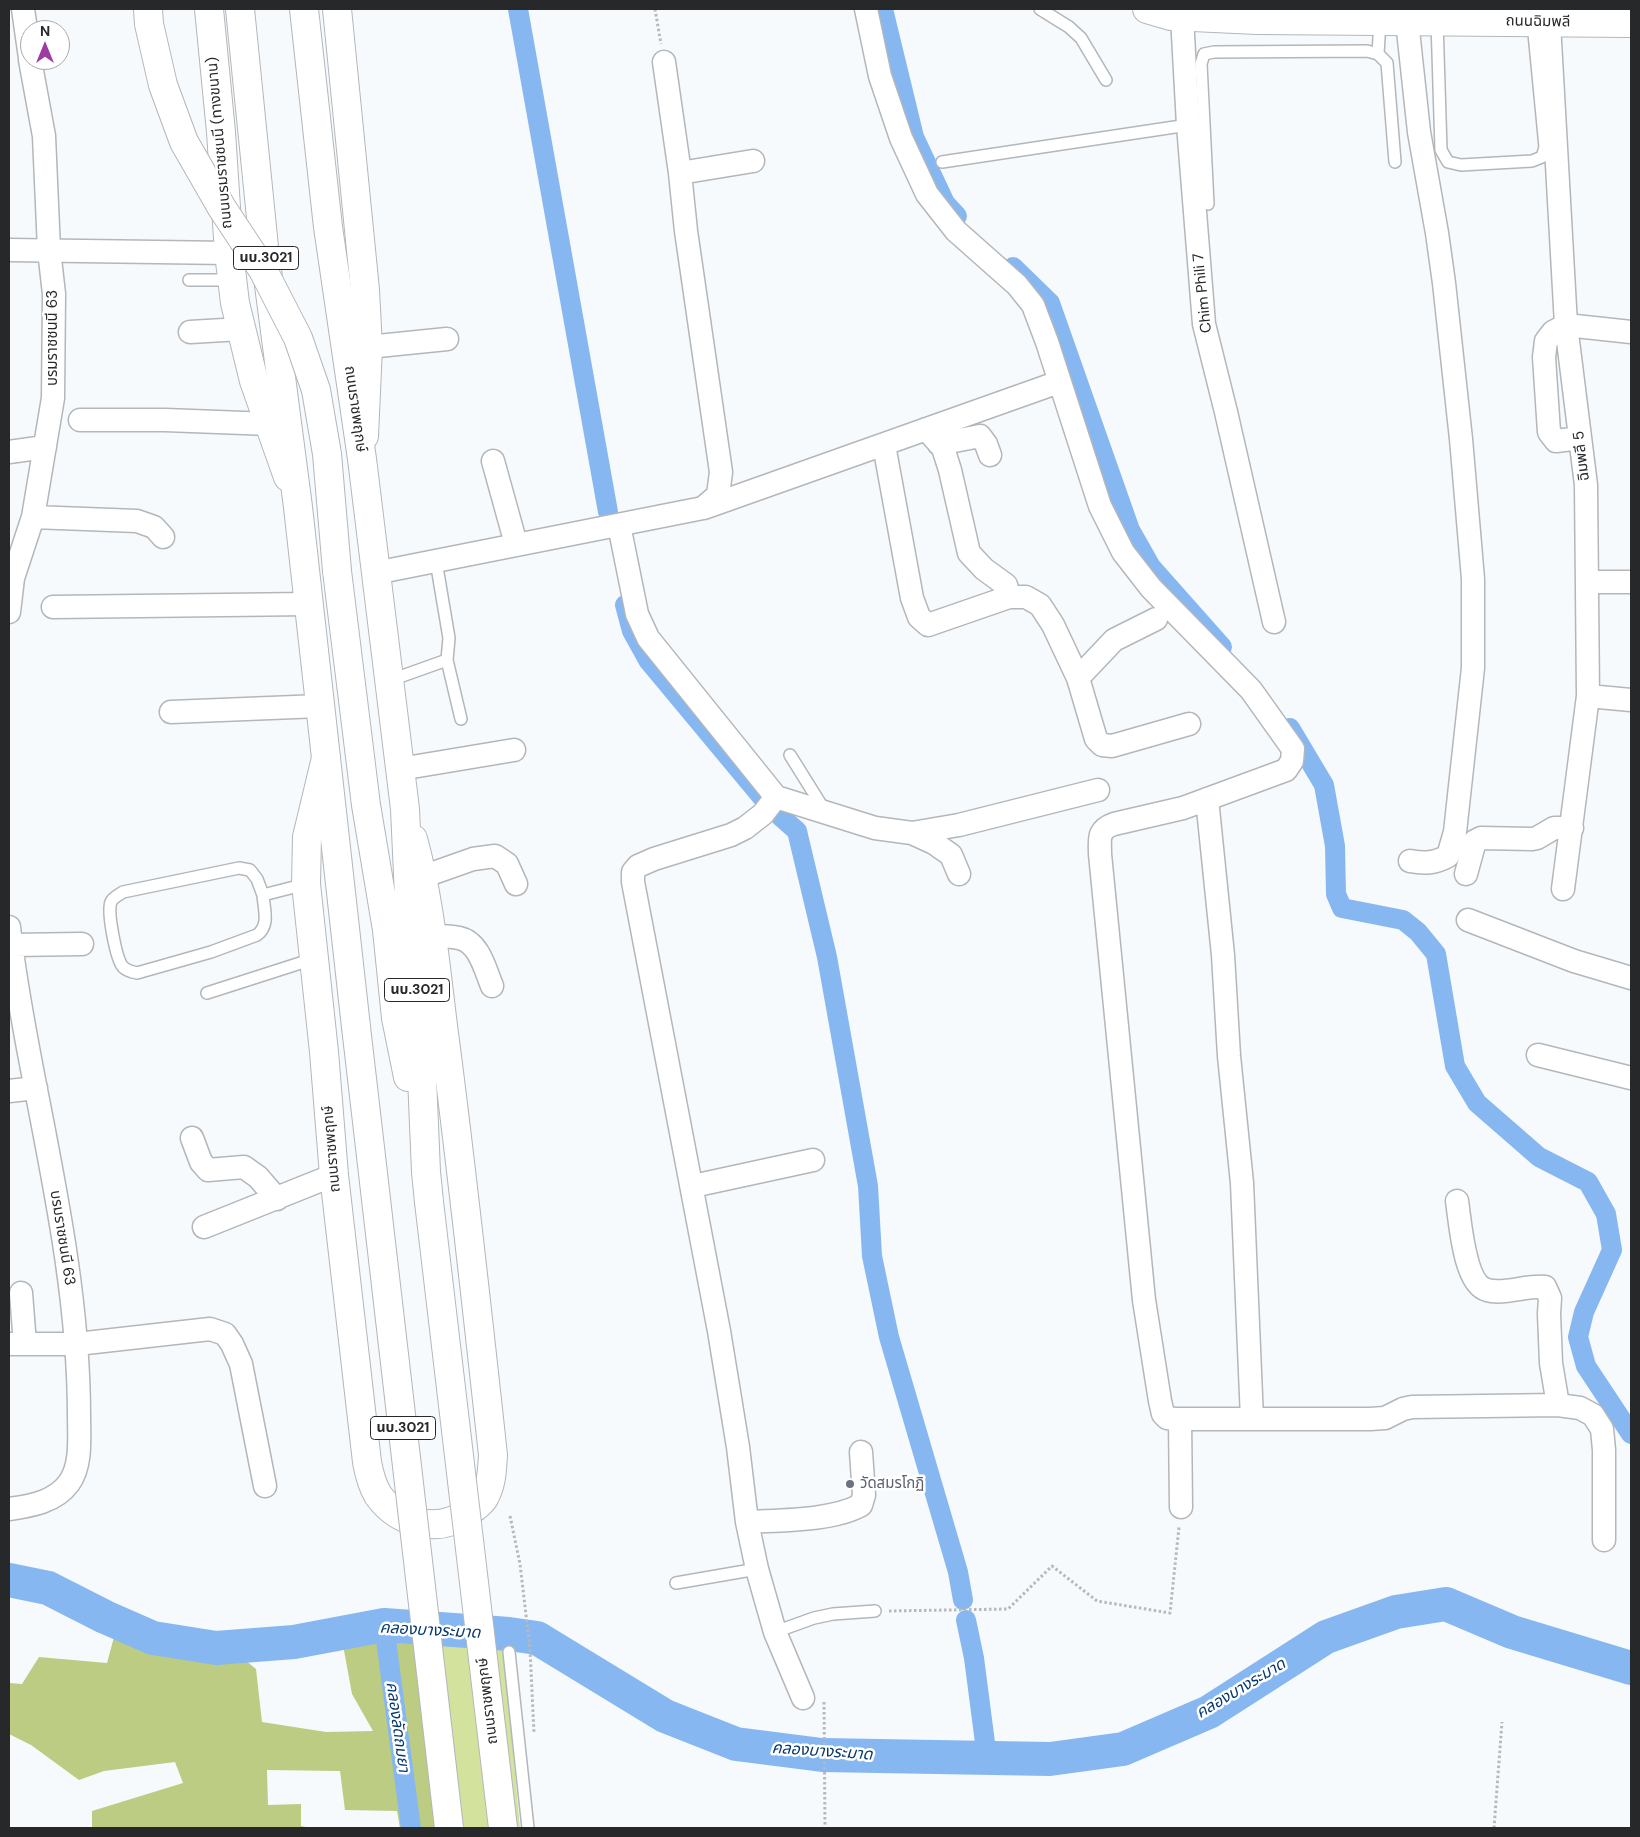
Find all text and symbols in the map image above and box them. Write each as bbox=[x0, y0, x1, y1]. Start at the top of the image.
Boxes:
street label: ถนนฉิมพลี bbox=[1506, 12, 1570, 32]
north arrow bbox=[20, 20, 70, 70]
text: N bbox=[40, 22, 50, 40]
street label: ถนนบรมราชชนนี (ทางขนาน) bbox=[204, 56, 236, 230]
road number: นบ.3021 bbox=[234, 247, 298, 270]
street label: Chim Phili 7 bbox=[1190, 252, 1216, 334]
street label: บรมราชชนนี 63 bbox=[44, 290, 62, 386]
street label: ถนนราชพฤกษ์ bbox=[340, 365, 370, 453]
street label: ฉิมพลี 5 bbox=[1570, 430, 1594, 482]
road number: นบ.3021 bbox=[384, 978, 450, 1002]
street label: ถนนราชพฤกษ์ bbox=[319, 1105, 345, 1193]
street label: บรมราชชนนี 63 bbox=[46, 1189, 78, 1287]
road number: นบ.3021 bbox=[370, 1416, 436, 1440]
place label: วัดสมรโกฏิ bbox=[860, 1475, 924, 1493]
marker: วัดสมรโกฏิ bbox=[844, 1478, 856, 1490]
water label: คลองบางระมาด bbox=[379, 1619, 481, 1643]
water label: คลองบางระมาด bbox=[1193, 1655, 1289, 1723]
street label: ถนนราชพฤกษ์ bbox=[474, 1657, 502, 1745]
water label: คลองลัดถมยา bbox=[381, 1681, 413, 1773]
water label: คลองบางระมาด bbox=[771, 1739, 873, 1765]

